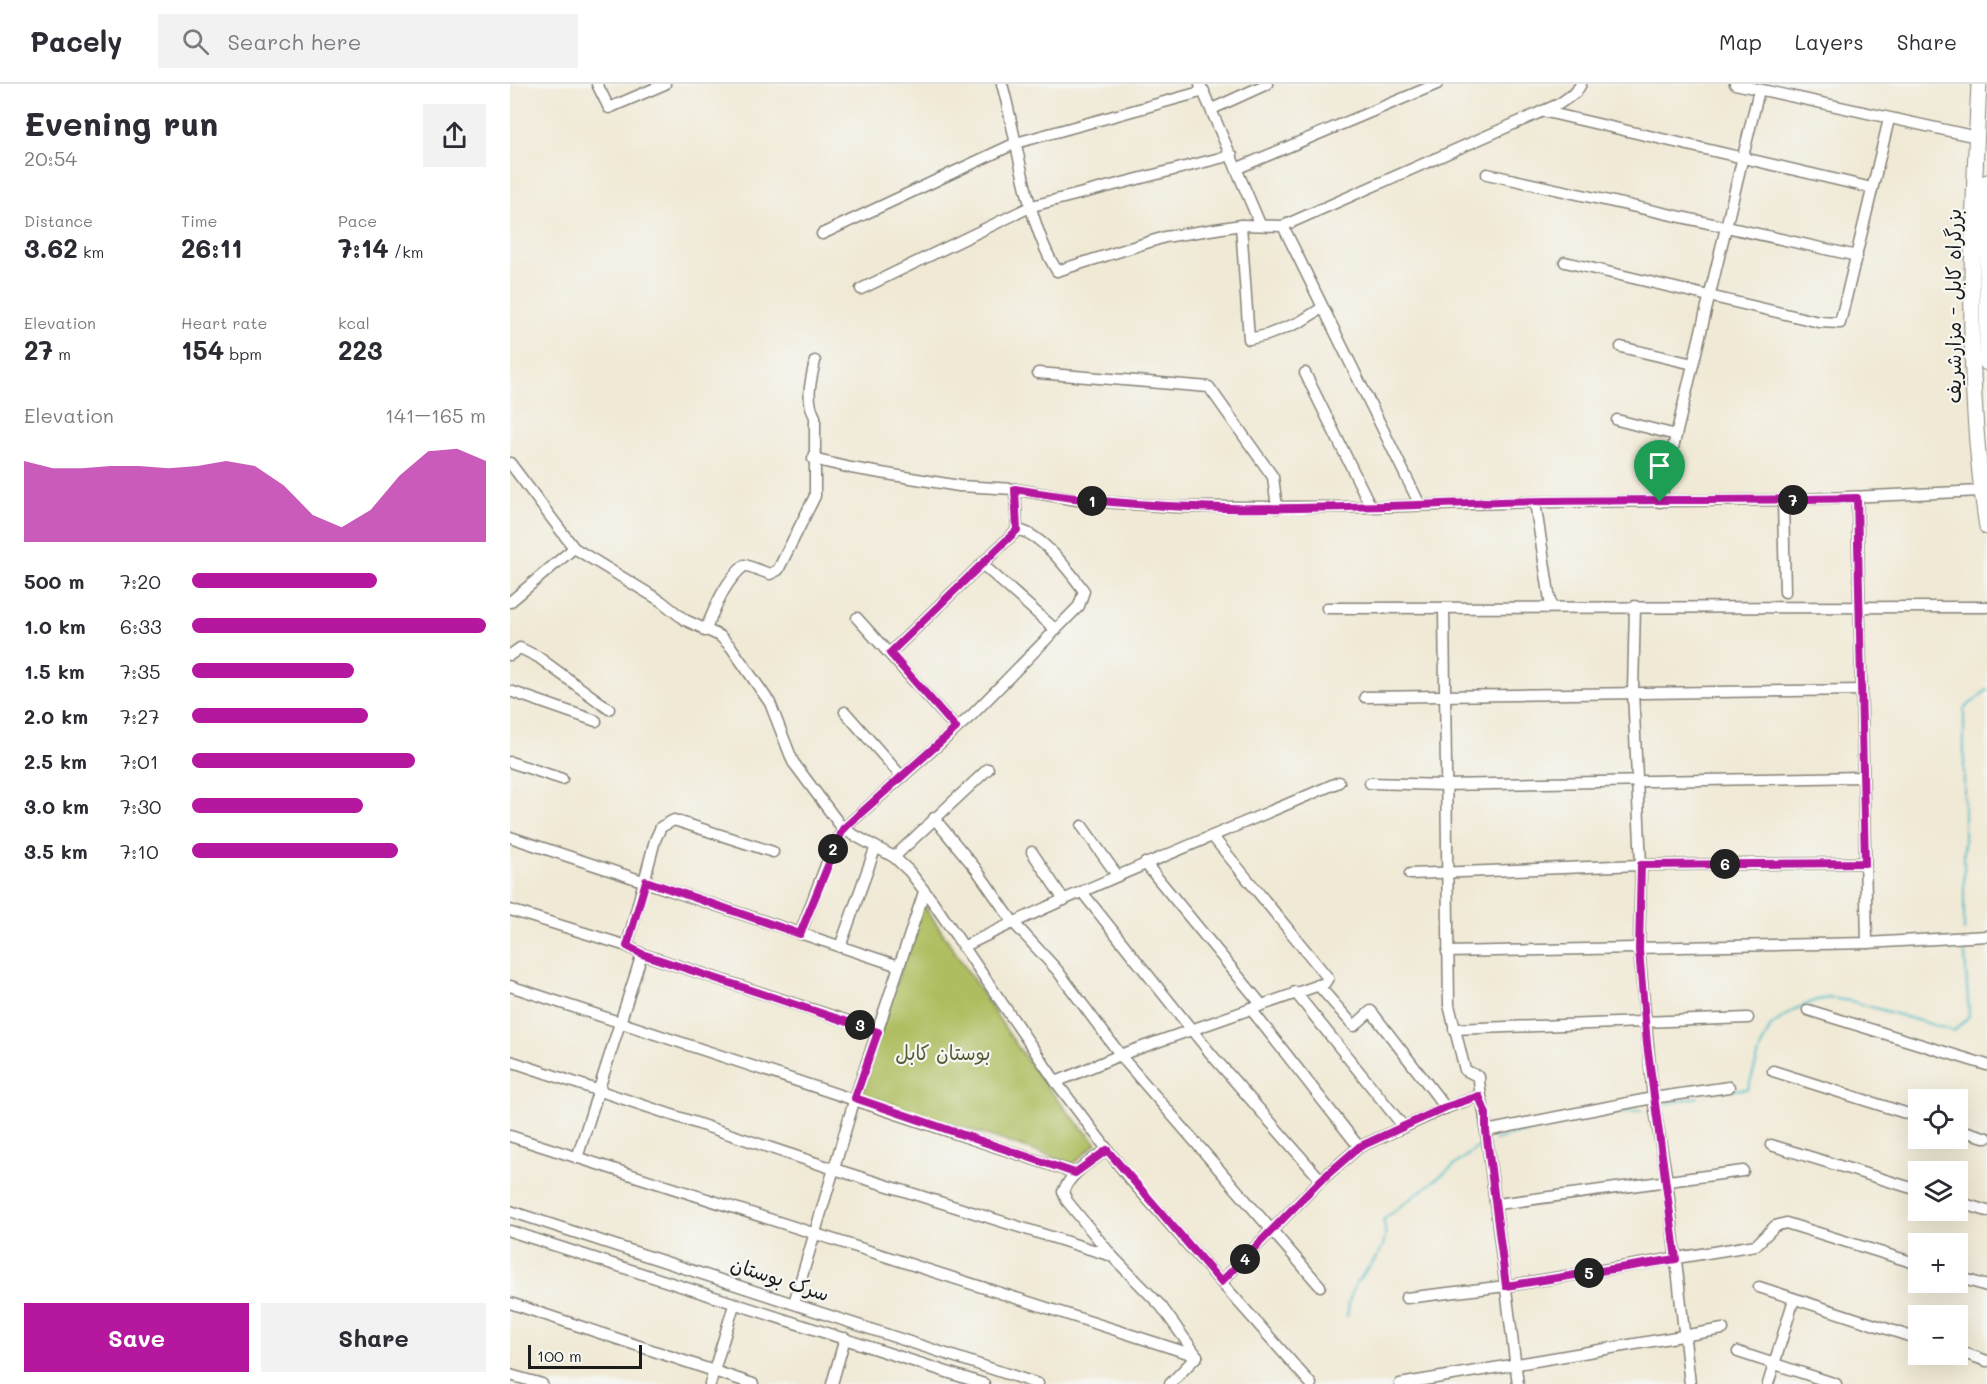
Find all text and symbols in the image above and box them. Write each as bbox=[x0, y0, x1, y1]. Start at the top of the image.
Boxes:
search box bbox=[158, 14, 578, 68]
text: Pacely bbox=[30, 23, 122, 59]
icon: search bbox=[179, 25, 212, 58]
text: Search here bbox=[227, 27, 361, 56]
text: Map bbox=[1719, 28, 1762, 55]
text: Layers bbox=[1795, 28, 1864, 55]
text: Share bbox=[1897, 28, 1957, 55]
text: Evening run bbox=[24, 101, 218, 144]
button: share bbox=[423, 104, 486, 167]
text: 20:54 bbox=[24, 145, 77, 171]
street label: بزرگراه کابل - مزارشریف bbox=[1940, 209, 1966, 403]
text: Distance bbox=[24, 210, 93, 231]
text: Time bbox=[181, 210, 217, 231]
text: Pace bbox=[338, 210, 377, 231]
text: 3.62 bbox=[24, 231, 78, 265]
text: 26:11 bbox=[181, 231, 243, 265]
text: 7:14 bbox=[338, 231, 389, 265]
text: km bbox=[78, 241, 104, 262]
text: /km bbox=[389, 241, 424, 262]
text: Elevation bbox=[24, 312, 96, 333]
text: Heart rate bbox=[181, 312, 267, 333]
text: kcal bbox=[338, 312, 370, 333]
text: 27 bbox=[24, 333, 53, 367]
text: 154 bbox=[181, 333, 224, 367]
text: 223 bbox=[338, 333, 383, 367]
text: m bbox=[53, 343, 71, 364]
text: bpm bbox=[224, 343, 262, 364]
text: Elevation bbox=[24, 402, 114, 428]
text: 141–165 m bbox=[385, 402, 486, 428]
pin bbox=[1634, 440, 1685, 502]
icon: arrive bbox=[1643, 449, 1676, 482]
pin: 7 bbox=[1778, 485, 1808, 515]
pin: 1 bbox=[1077, 486, 1107, 516]
text: 7 bbox=[1789, 489, 1797, 510]
text: 1 bbox=[1088, 490, 1096, 511]
text: 500 m bbox=[24, 568, 84, 594]
text: 7:20 bbox=[120, 568, 161, 594]
text: 1.0 km bbox=[24, 613, 86, 639]
text: 6:33 bbox=[120, 613, 162, 639]
text: 1.5 km bbox=[24, 658, 85, 684]
text: 7:35 bbox=[120, 658, 161, 684]
text: 2.0 km bbox=[24, 703, 88, 729]
text: 7:27 bbox=[120, 703, 160, 729]
text: 2.5 km bbox=[24, 748, 87, 774]
text: 7:01 bbox=[120, 748, 159, 774]
text: 3.0 km bbox=[24, 793, 89, 819]
text: 7:30 bbox=[120, 793, 161, 819]
pin: 2 bbox=[818, 834, 848, 864]
text: 3.5 km bbox=[24, 838, 88, 864]
text: 7:10 bbox=[120, 838, 159, 864]
text: 2 bbox=[829, 838, 837, 859]
pin: 6 bbox=[1710, 849, 1740, 879]
text: 6 bbox=[1720, 853, 1730, 874]
pin: 3 bbox=[845, 1010, 875, 1040]
text: 3 bbox=[855, 1014, 865, 1035]
park label: بوستان کابل bbox=[895, 1039, 991, 1065]
map controls bbox=[1908, 1089, 1968, 1365]
button: locate bbox=[1908, 1089, 1968, 1149]
button: layers bbox=[1908, 1161, 1968, 1221]
button: + bbox=[1908, 1233, 1968, 1293]
pin: 4 bbox=[1230, 1244, 1260, 1274]
text: 4 bbox=[1240, 1248, 1250, 1269]
street label: سرک بوستان bbox=[728, 1250, 833, 1306]
pin: 5 bbox=[1574, 1258, 1604, 1288]
text: 5 bbox=[1584, 1262, 1594, 1283]
button: Save bbox=[24, 1303, 249, 1372]
button: Share bbox=[261, 1303, 486, 1372]
button: − bbox=[1908, 1305, 1968, 1365]
scale bar bbox=[528, 1342, 642, 1370]
text: 100 m bbox=[537, 1345, 582, 1366]

